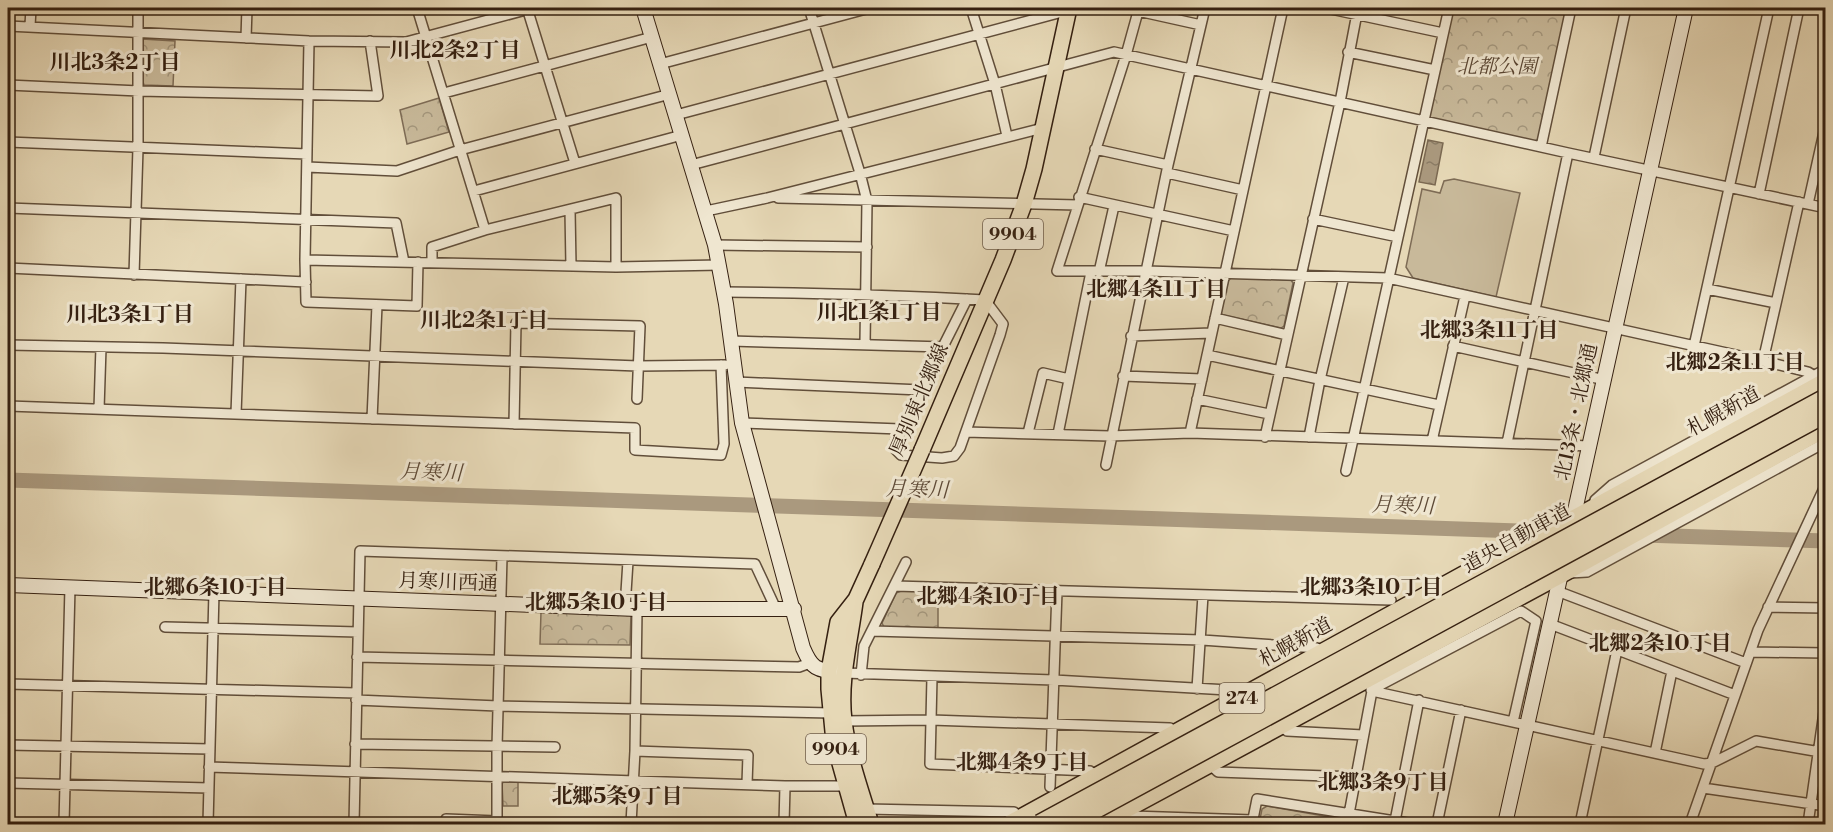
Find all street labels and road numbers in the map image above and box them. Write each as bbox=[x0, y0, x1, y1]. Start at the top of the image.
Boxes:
road number: 9904 bbox=[983, 219, 1043, 249]
street label: 厚別東北郷線 bbox=[885, 340, 955, 460]
street label: 北13条・北郷通 bbox=[1550, 341, 1604, 483]
street label: 札幌新道 bbox=[1683, 382, 1765, 442]
street label: 道央自動車道 bbox=[1458, 499, 1576, 579]
street label: 月寒川西通 bbox=[398, 569, 498, 597]
street label: 札幌新道 bbox=[1255, 613, 1337, 673]
road number: 274 bbox=[1220, 683, 1264, 713]
road number: 9904 bbox=[806, 734, 866, 764]

